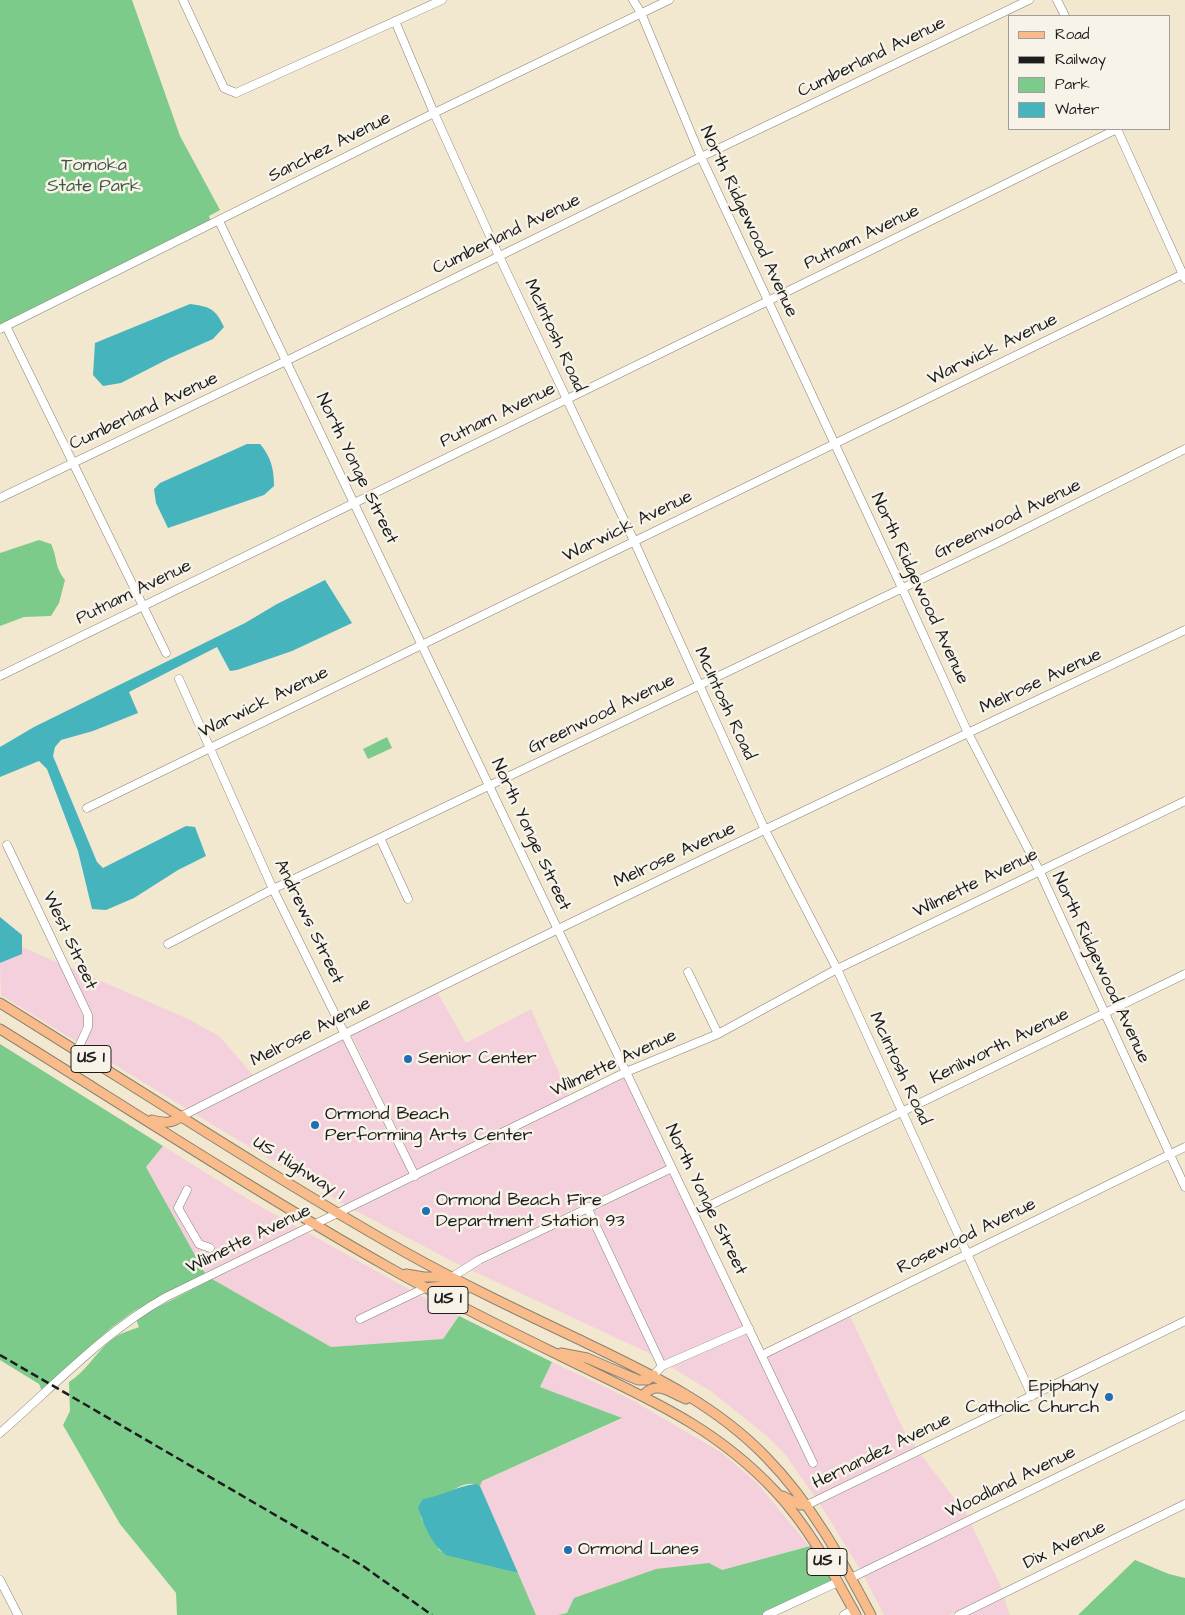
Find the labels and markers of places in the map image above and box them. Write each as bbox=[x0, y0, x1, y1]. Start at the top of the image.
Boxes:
place label: Senior Center bbox=[418, 1048, 537, 1070]
marker: Senior Center bbox=[402, 1053, 414, 1065]
place label: Ormond Beach Performing Arts Center bbox=[325, 1104, 533, 1146]
marker: Ormond Beach Performing Arts Center bbox=[309, 1119, 321, 1131]
place label: Ormond Beach Fire Department Station 93 bbox=[436, 1190, 625, 1232]
marker: Ormond Beach Fire Department Station 93 bbox=[420, 1205, 432, 1217]
place label: Epiphany Catholic Church bbox=[966, 1376, 1099, 1418]
marker: Epiphany Catholic Church bbox=[1103, 1391, 1115, 1403]
place label: Ormond Lanes bbox=[578, 1539, 699, 1561]
marker: Ormond Lanes bbox=[562, 1544, 574, 1556]

